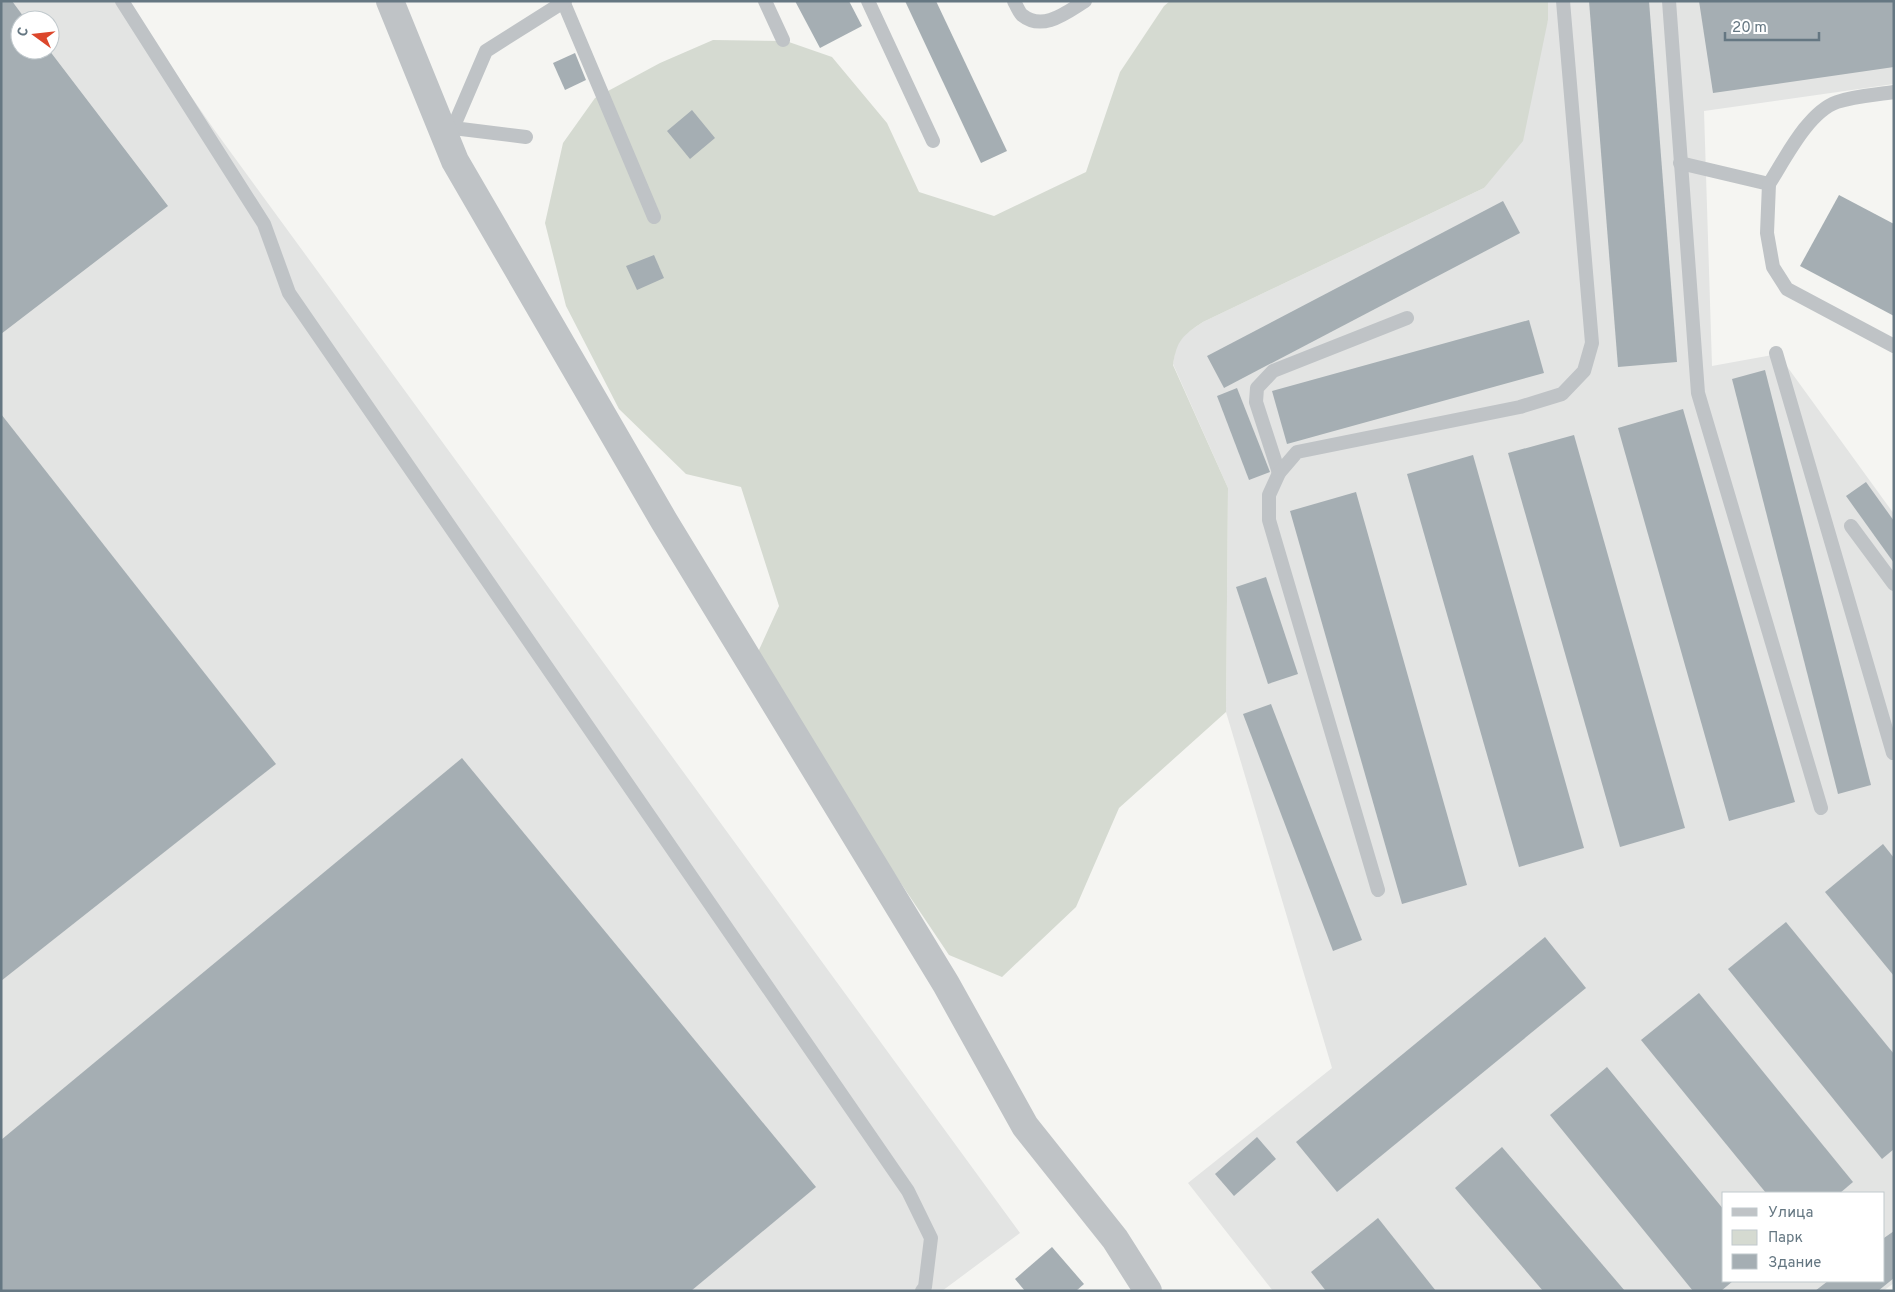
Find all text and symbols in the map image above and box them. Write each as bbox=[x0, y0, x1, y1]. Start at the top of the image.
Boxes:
north arrow bbox=[10, 10, 60, 60]
scale bar bbox=[1725, 10, 1819, 42]
text: 20 m bbox=[1732, 19, 1767, 38]
text: С bbox=[15, 25, 33, 39]
legend bbox=[1722, 1192, 1885, 1282]
text: Улица bbox=[1768, 1204, 1813, 1223]
text: Парк bbox=[1768, 1229, 1803, 1248]
text: Здание bbox=[1768, 1254, 1821, 1273]

